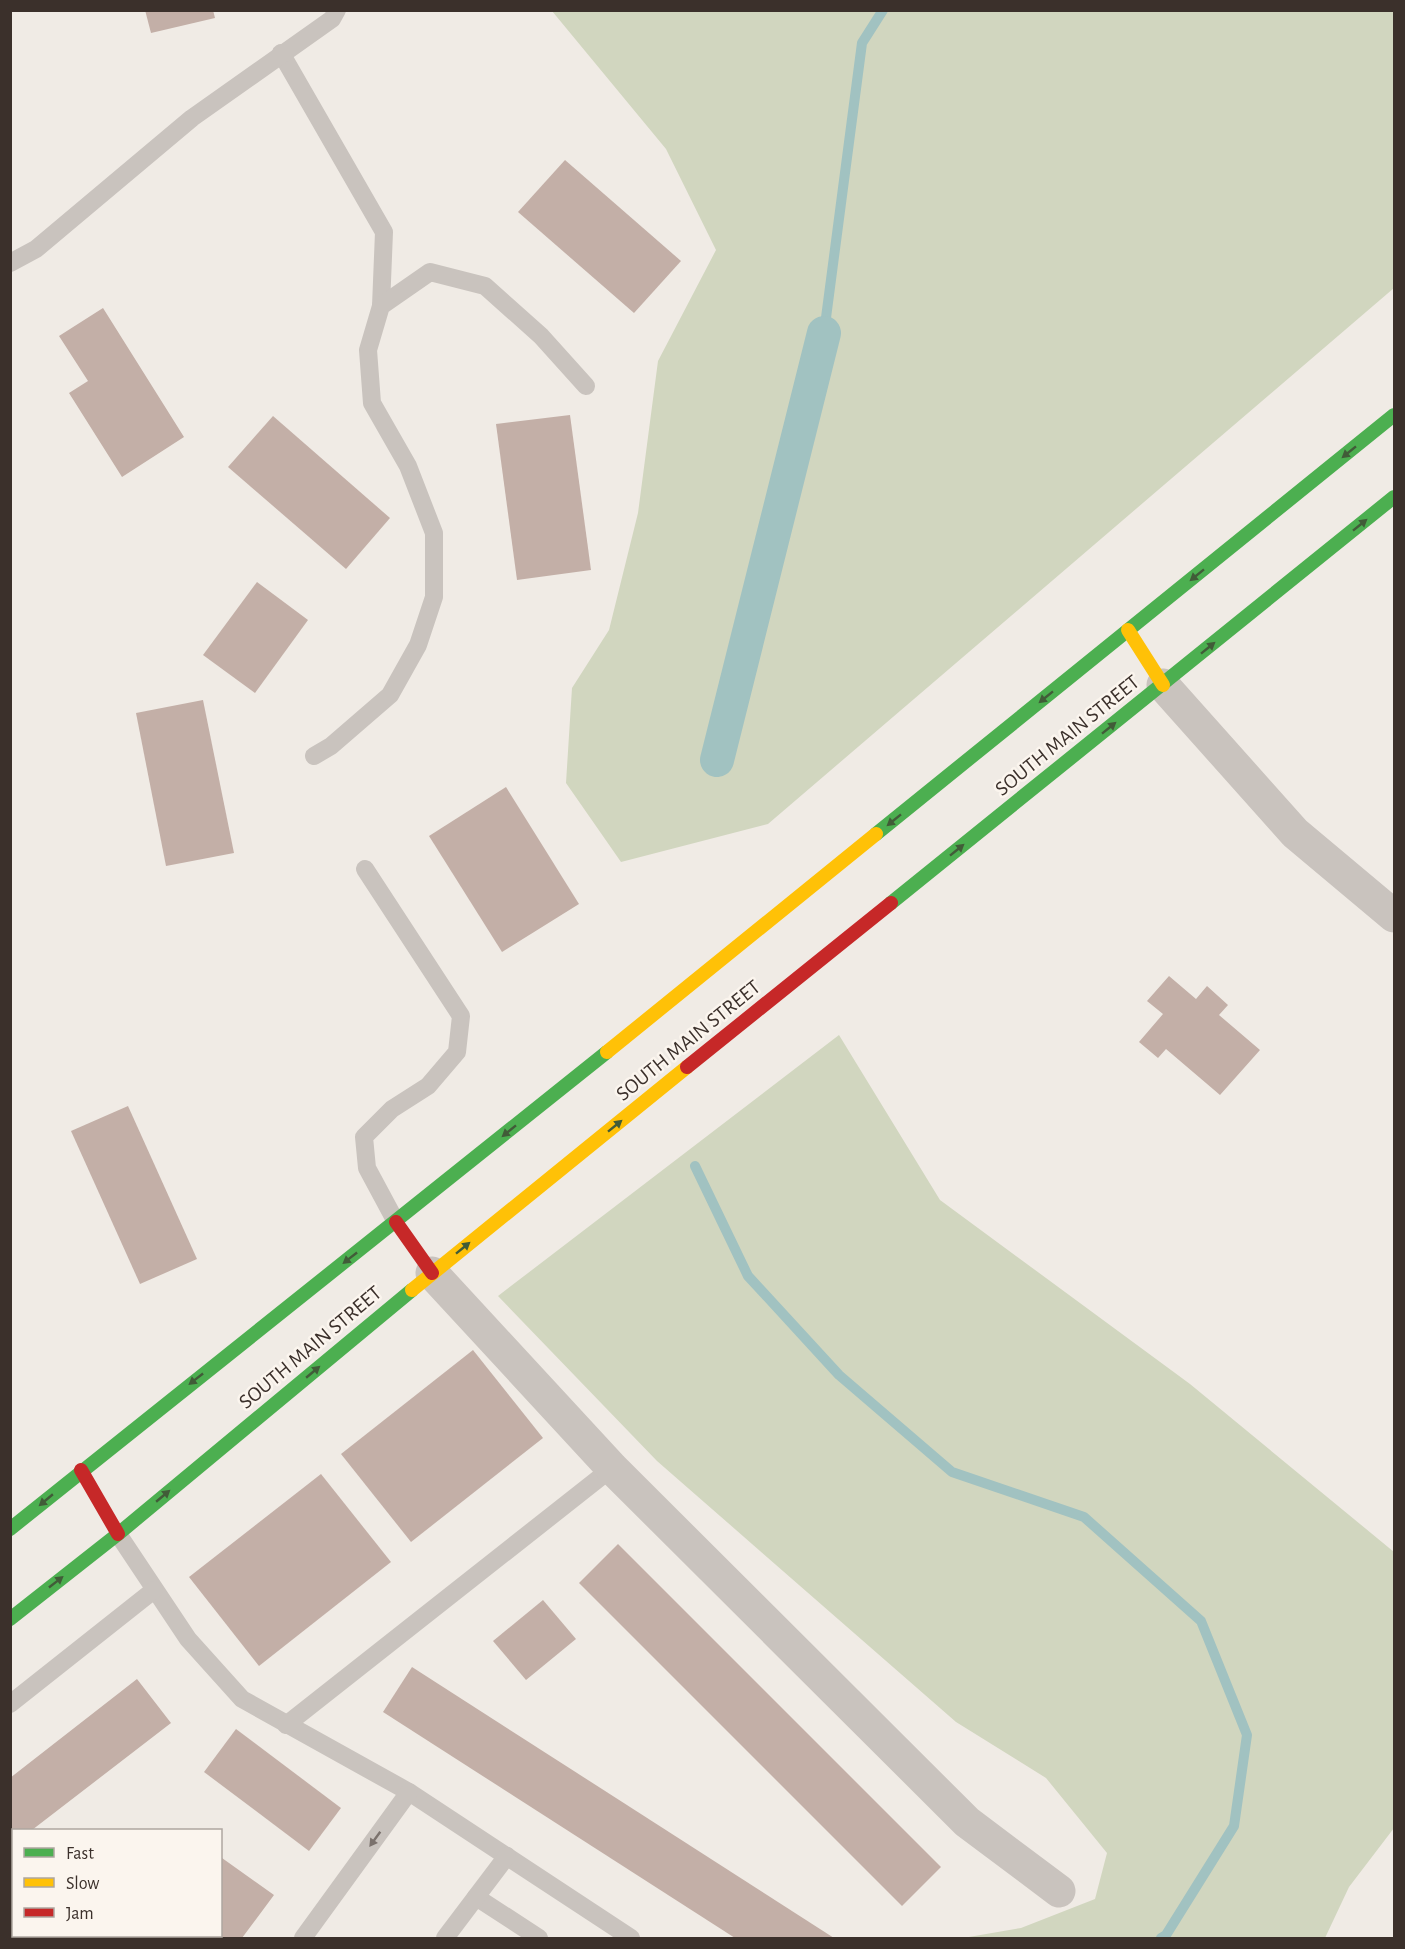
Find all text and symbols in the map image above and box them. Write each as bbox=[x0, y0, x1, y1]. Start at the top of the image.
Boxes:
one-way arrow bbox=[1342, 445, 1357, 458]
one-way arrow bbox=[1352, 519, 1368, 532]
one-way arrow bbox=[1189, 568, 1205, 581]
one-way arrow bbox=[1201, 642, 1216, 654]
street label: SOUTH MAIN STREET bbox=[991, 671, 1143, 800]
one-way arrow bbox=[1038, 691, 1053, 703]
one-way arrow bbox=[1101, 722, 1117, 735]
one-way arrow bbox=[886, 813, 902, 826]
one-way arrow bbox=[949, 844, 965, 857]
street label: SOUTH MAIN STREET bbox=[612, 976, 764, 1105]
one-way arrow bbox=[607, 1119, 623, 1132]
one-way arrow bbox=[501, 1124, 517, 1137]
one-way arrow bbox=[456, 1242, 471, 1254]
one-way arrow bbox=[342, 1252, 357, 1264]
street label: SOUTH MAIN STREET bbox=[235, 1282, 386, 1413]
one-way arrow bbox=[305, 1366, 320, 1379]
one-way arrow bbox=[189, 1372, 204, 1384]
one-way arrow bbox=[155, 1490, 171, 1503]
one-way arrow bbox=[38, 1493, 53, 1505]
one-way arrow bbox=[49, 1577, 64, 1589]
legend bbox=[12, 1829, 222, 1937]
one-way arrow bbox=[369, 1831, 381, 1847]
text: Fast bbox=[66, 1845, 94, 1863]
text: Slow bbox=[66, 1875, 99, 1893]
text: Jam bbox=[66, 1905, 94, 1923]

